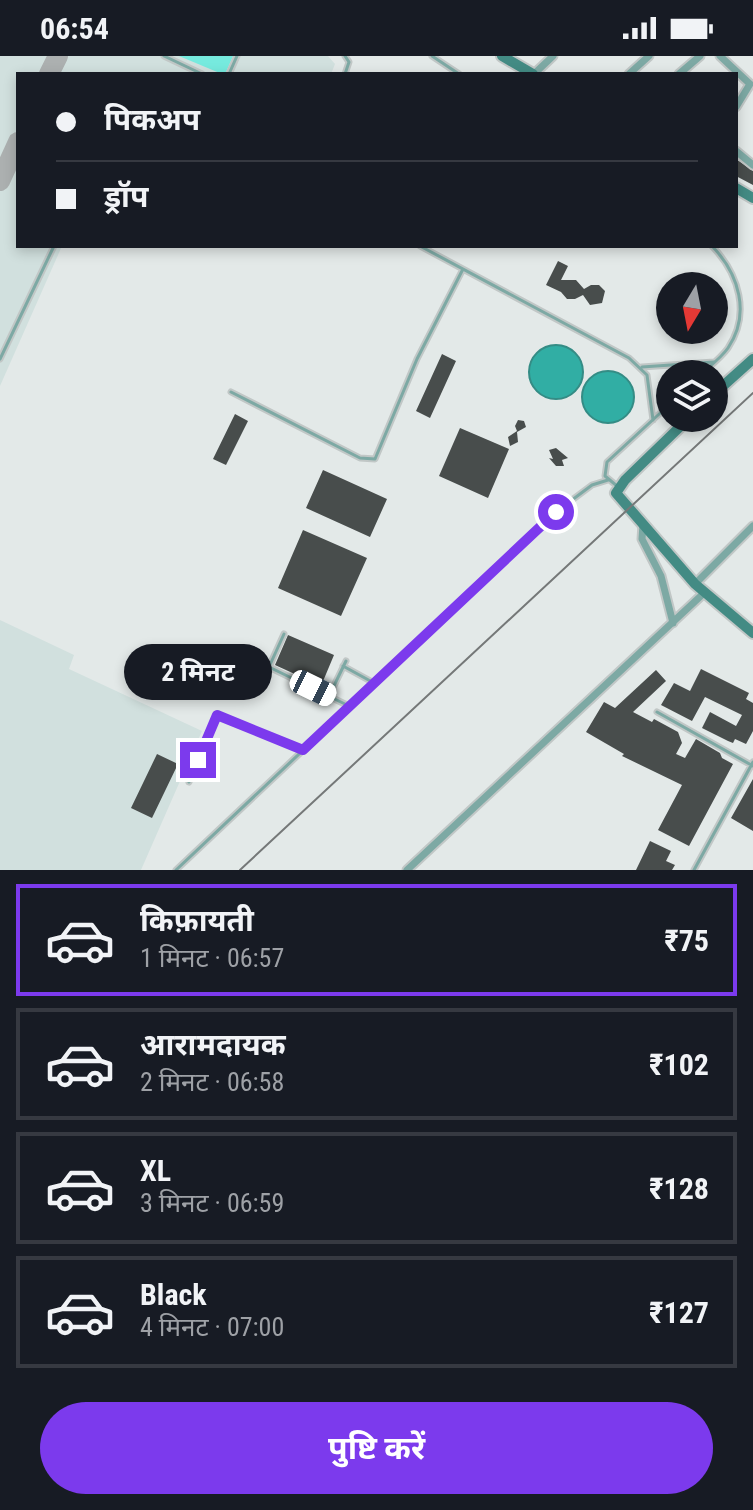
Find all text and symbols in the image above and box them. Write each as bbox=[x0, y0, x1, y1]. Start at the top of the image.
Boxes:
text: 06:54 bbox=[40, 11, 109, 46]
text: पिकअप bbox=[104, 102, 200, 137]
text: ड्रॉप bbox=[104, 179, 148, 214]
north arrow bbox=[656, 272, 728, 344]
map controls bbox=[656, 272, 728, 432]
button: layers bbox=[656, 360, 728, 432]
route start bbox=[538, 494, 574, 530]
callout: 2 मिनट bbox=[124, 644, 272, 700]
text: 2 मिनट bbox=[161, 657, 235, 687]
car bbox=[286, 667, 340, 709]
route end bbox=[180, 742, 216, 778]
text: किफ़ायती bbox=[140, 903, 254, 938]
icon: car bbox=[44, 904, 116, 976]
text: ₹75 bbox=[664, 923, 709, 958]
text: 1 मिनट · 06:57 bbox=[140, 943, 284, 973]
text: आरामदायक bbox=[140, 1027, 286, 1062]
icon: car bbox=[44, 1028, 116, 1100]
text: ₹102 bbox=[649, 1047, 709, 1082]
text: 2 मिनट · 06:58 bbox=[140, 1067, 284, 1097]
icon: car bbox=[44, 1152, 116, 1224]
text: XL bbox=[140, 1153, 171, 1188]
text: ₹128 bbox=[649, 1171, 709, 1206]
text: 3 मिनट · 06:59 bbox=[140, 1188, 284, 1218]
icon: car bbox=[44, 1276, 116, 1348]
text: Black bbox=[140, 1277, 207, 1312]
text: ₹127 bbox=[649, 1295, 709, 1330]
text: 4 मिनट · 07:00 bbox=[140, 1312, 284, 1342]
button: पुष्टि करें bbox=[40, 1402, 713, 1494]

